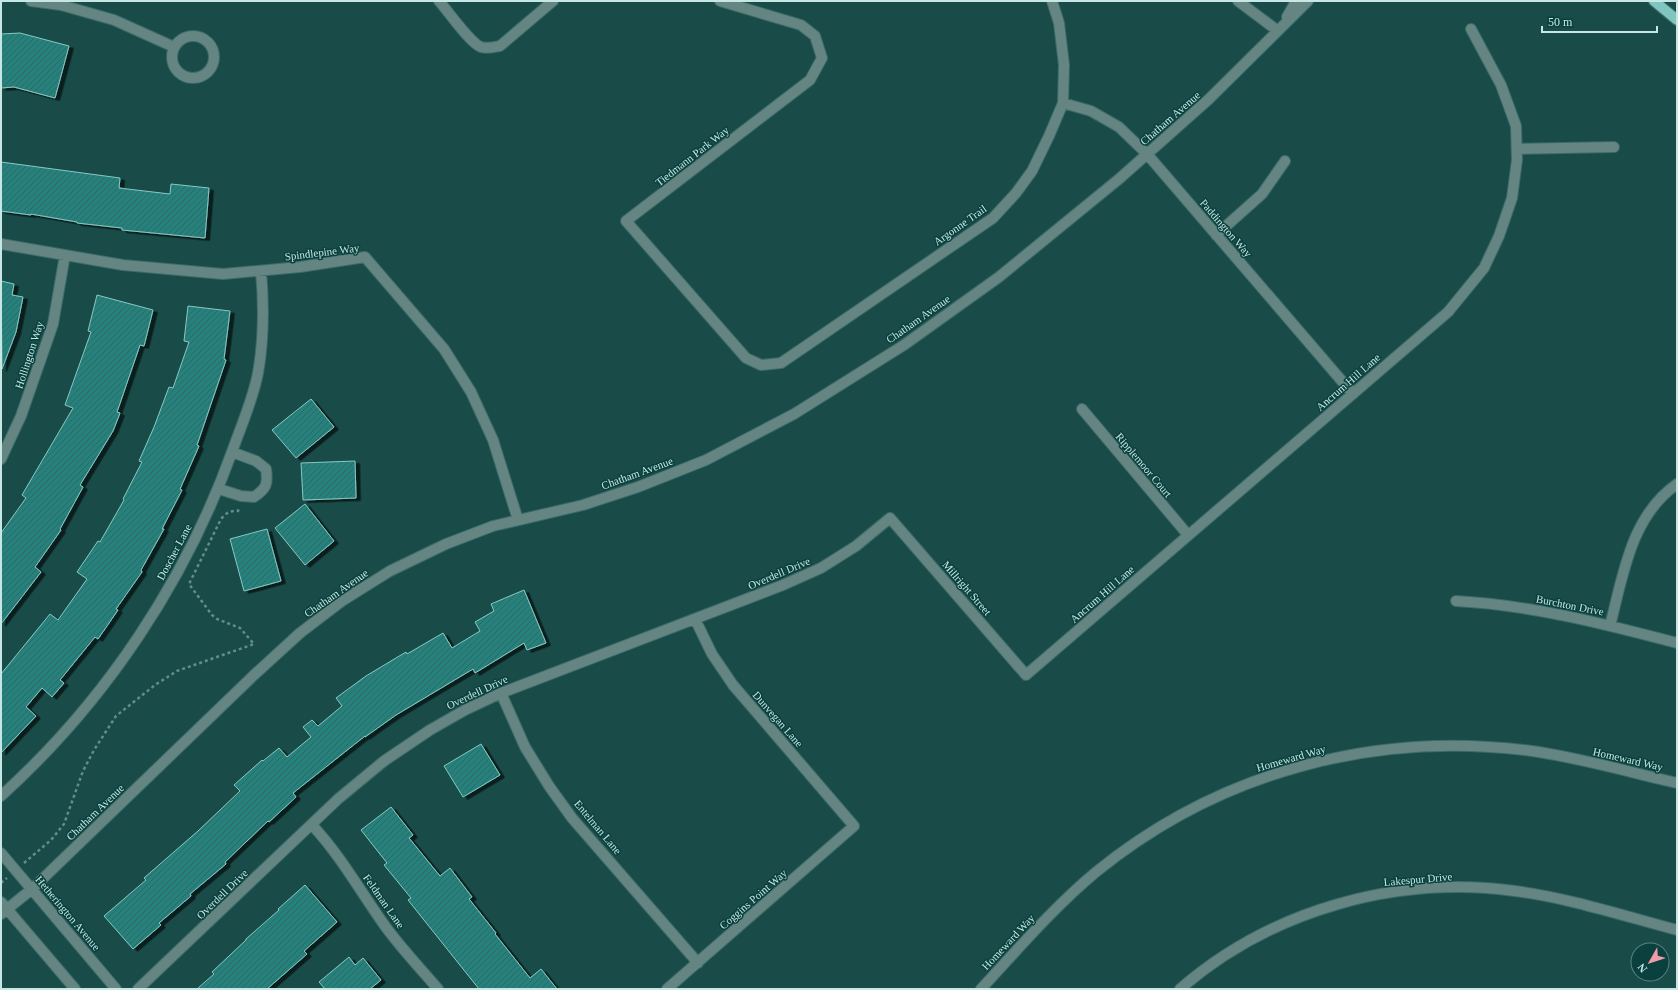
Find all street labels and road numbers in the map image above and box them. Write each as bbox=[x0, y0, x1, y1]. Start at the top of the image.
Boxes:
street label: Chatham Avenue bbox=[1138, 89, 1202, 147]
street label: Tiedmann Park Way bbox=[653, 123, 731, 188]
street label: Paddington Way bbox=[1198, 197, 1255, 260]
street label: Argonne Trail bbox=[931, 202, 989, 248]
street label: Spindlepine Way bbox=[284, 241, 360, 263]
street label: Chatham Avenue bbox=[884, 292, 952, 345]
street label: Hollington Way bbox=[12, 319, 46, 390]
street label: Ancrum Hill Lane bbox=[1314, 351, 1382, 413]
street label: Ripplemoor Court bbox=[1114, 430, 1174, 500]
street label: Chatham Avenue bbox=[600, 454, 675, 492]
street label: Doscher Lane bbox=[154, 522, 194, 582]
street label: Overdell Drive bbox=[746, 554, 812, 591]
street label: Millright Street bbox=[940, 558, 994, 618]
street label: Ancrum Hill Lane bbox=[1068, 563, 1136, 625]
street label: Chatham Avenue bbox=[302, 566, 370, 619]
street label: Burchton Drive bbox=[1535, 593, 1605, 617]
street label: Overdell Drive bbox=[444, 673, 510, 711]
street label: Dunvegan Lane bbox=[751, 689, 806, 749]
street label: Homeward Way bbox=[1255, 742, 1327, 774]
street label: Homeward Way bbox=[1592, 745, 1665, 773]
street label: Chatham Avenue bbox=[64, 781, 126, 842]
street label: Entelman Lane bbox=[572, 798, 624, 857]
street label: Coggins Point Way bbox=[717, 866, 789, 931]
street label: Overdell Drive bbox=[194, 867, 250, 921]
street label: Lakespur Drive bbox=[1383, 870, 1453, 888]
street label: Feldman Lane bbox=[361, 872, 407, 930]
street label: Hetherington Avenue bbox=[33, 873, 103, 953]
street label: Homeward Way bbox=[979, 911, 1037, 972]

